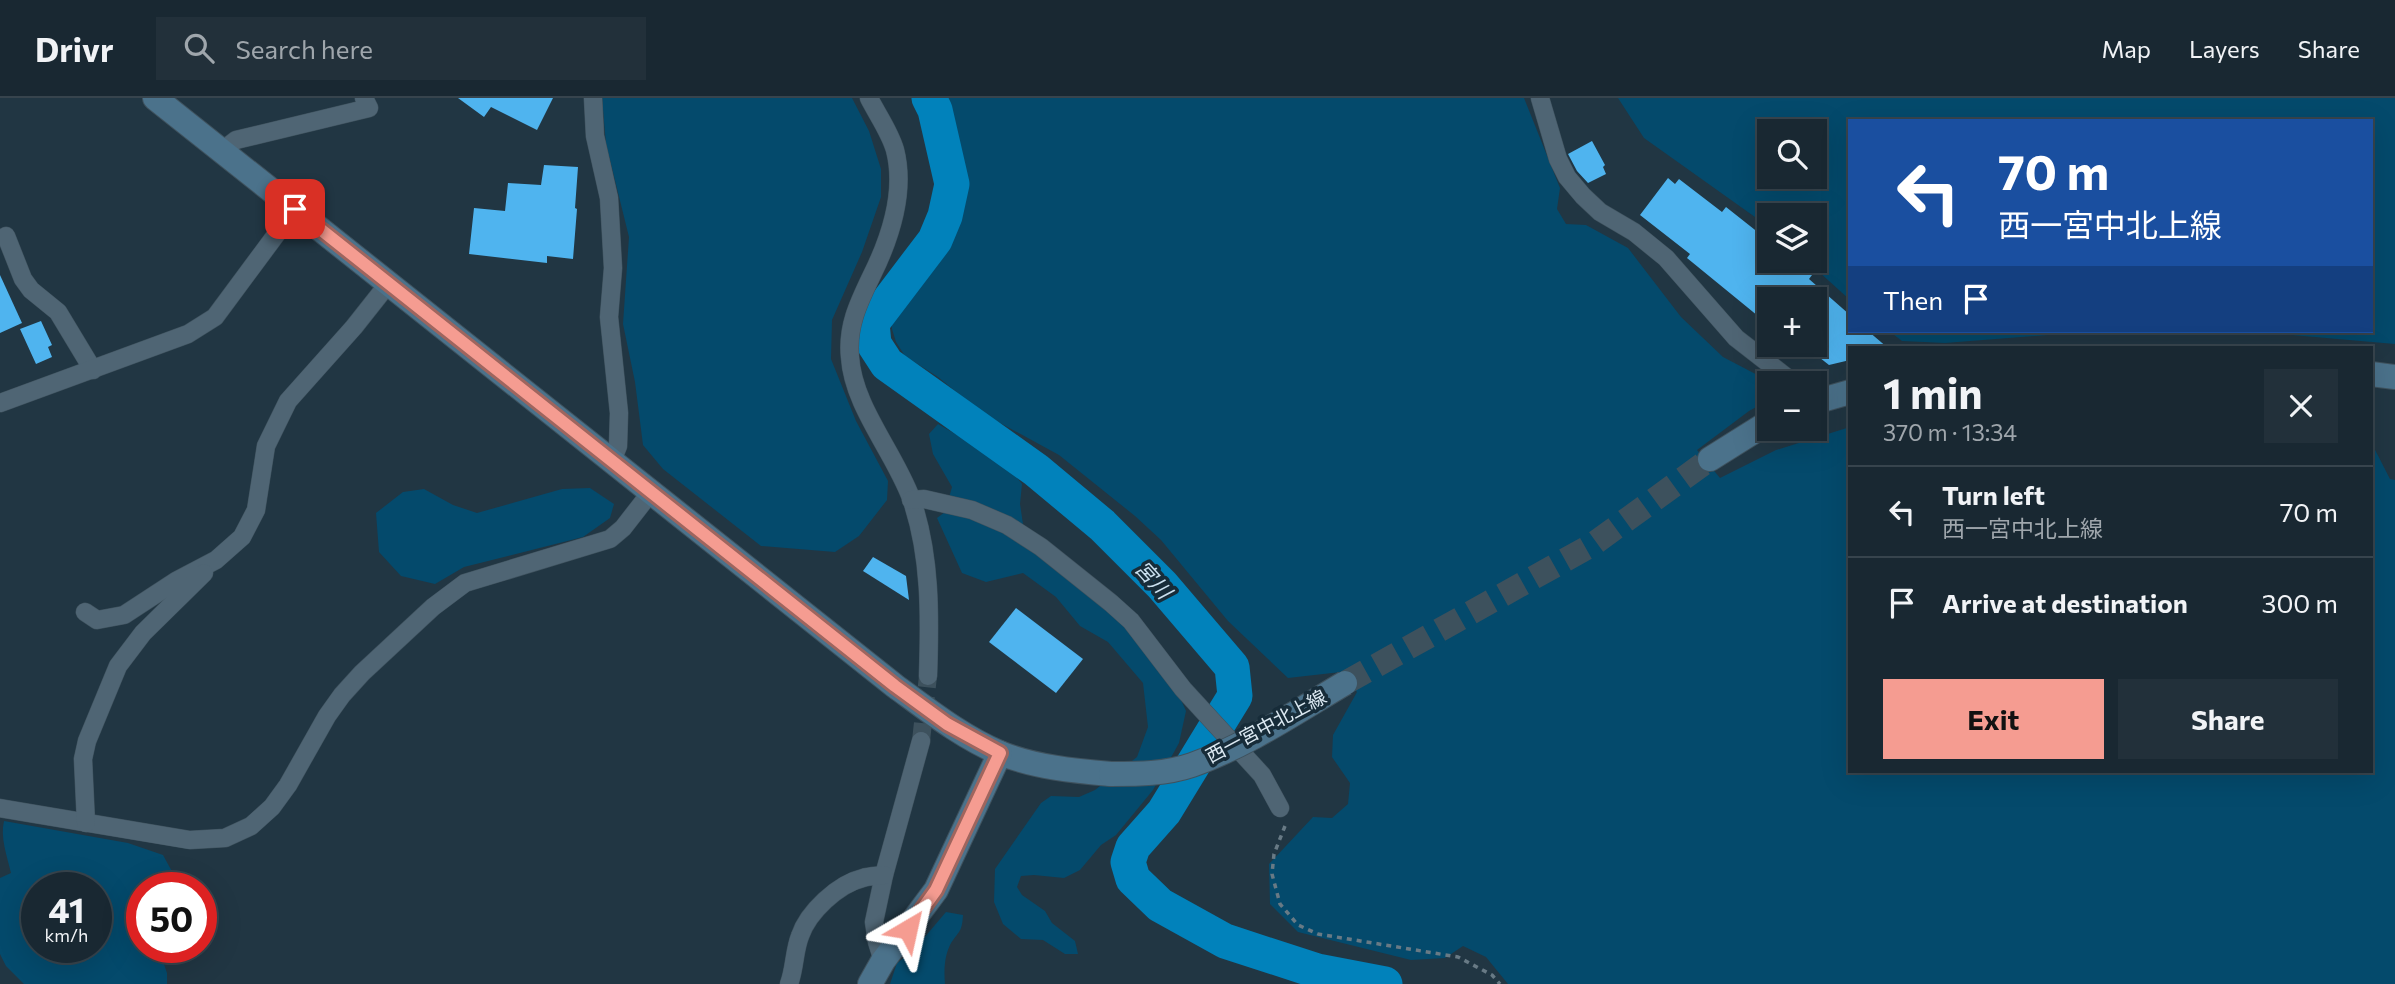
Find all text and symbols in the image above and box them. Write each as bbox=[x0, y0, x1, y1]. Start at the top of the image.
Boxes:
search box bbox=[156, 17, 646, 80]
text: Drivr bbox=[35, 28, 114, 69]
icon: search bbox=[180, 29, 218, 67]
text: Search here bbox=[236, 33, 373, 64]
text: Map bbox=[2102, 34, 2151, 63]
text: Layers bbox=[2189, 34, 2260, 63]
text: Share bbox=[2298, 34, 2360, 63]
map controls bbox=[1757, 119, 1827, 441]
button: search bbox=[1757, 119, 1827, 189]
text: 70 m bbox=[1998, 140, 2109, 200]
icon: left bbox=[1883, 147, 1974, 238]
pin bbox=[265, 179, 325, 239]
icon: arrive bbox=[276, 190, 314, 228]
button: layers bbox=[1757, 203, 1827, 273]
text: 西一宮中北上線 bbox=[1998, 204, 2222, 244]
icon: arrive bbox=[1957, 280, 1995, 318]
text: Then bbox=[1883, 284, 1943, 315]
button: + bbox=[1757, 287, 1827, 357]
text: 1 min bbox=[1883, 366, 1983, 418]
button: close bbox=[2264, 369, 2338, 443]
button: − bbox=[1757, 371, 1827, 441]
text: 370 m · 13:34 bbox=[1883, 418, 2017, 446]
text: Turn left bbox=[1942, 479, 2045, 510]
icon: left bbox=[1883, 493, 1921, 531]
text: 70 m bbox=[2280, 496, 2338, 527]
text: 西一宮中北上線 bbox=[1942, 514, 2103, 542]
water label: 宮川 bbox=[1131, 555, 1179, 604]
icon: arrive bbox=[1883, 584, 1921, 622]
text: Arrive at destination bbox=[1942, 587, 2188, 618]
text: 300 m bbox=[2262, 587, 2338, 618]
button: Exit bbox=[1883, 679, 2104, 759]
button: Share bbox=[2118, 679, 2338, 759]
street label: 西一宮中北上線 bbox=[1202, 684, 1330, 767]
speed limit sign: 50 bbox=[126, 872, 217, 963]
text: 41 bbox=[48, 887, 85, 930]
position arrow bbox=[871, 892, 945, 966]
text: km/h bbox=[45, 924, 88, 946]

